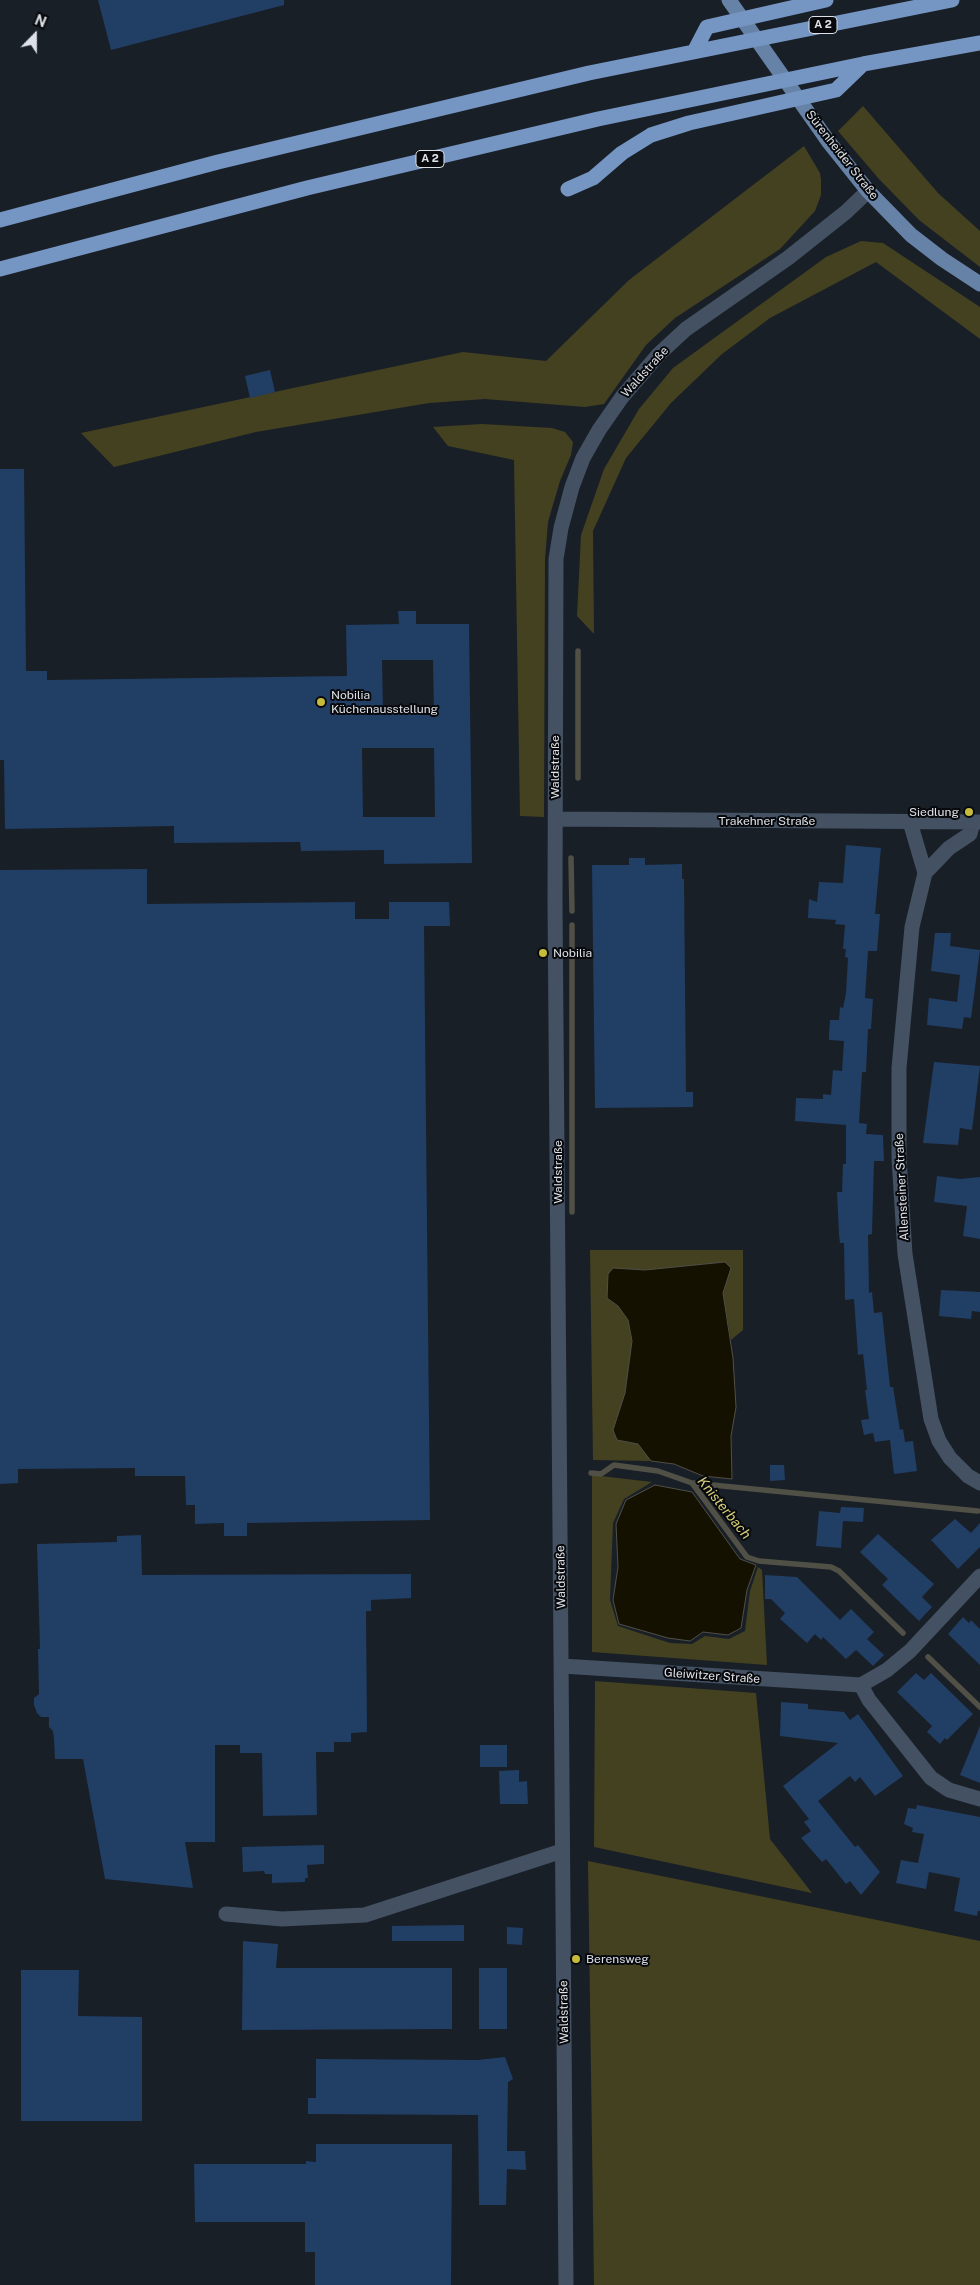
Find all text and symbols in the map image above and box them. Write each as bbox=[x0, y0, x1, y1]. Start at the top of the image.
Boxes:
north arrow bbox=[10, 10, 60, 60]
text: N bbox=[33, 12, 49, 31]
road number: A 2 bbox=[809, 16, 837, 34]
street label: Sürenheider Straße bbox=[803, 108, 881, 202]
road number: A 2 bbox=[416, 150, 444, 168]
street label: Waldstraße bbox=[618, 344, 672, 400]
place label: Nobilia Küchenausstellung bbox=[331, 688, 438, 716]
marker: Nobilia Küchenausstellung bbox=[315, 696, 327, 708]
street label: Waldstraße bbox=[548, 735, 562, 799]
place label: Siedlung bbox=[909, 805, 959, 819]
marker: Siedlung bbox=[963, 806, 975, 818]
street label: Trakehner Straße bbox=[719, 814, 815, 828]
place label: Nobilia bbox=[553, 946, 592, 960]
marker: Nobilia bbox=[537, 947, 549, 959]
street label: Allensteiner Straße bbox=[892, 1133, 912, 1241]
street label: Waldstraße bbox=[551, 1140, 565, 1204]
water label: Knisterbach bbox=[694, 1473, 754, 1543]
street label: Waldstraße bbox=[553, 1545, 569, 1609]
street label: Gleiwitzer Straße bbox=[663, 1665, 761, 1687]
place label: Berensweg bbox=[586, 1952, 649, 1966]
marker: Berensweg bbox=[570, 1953, 582, 1965]
street label: Waldstraße bbox=[556, 1980, 572, 2044]

